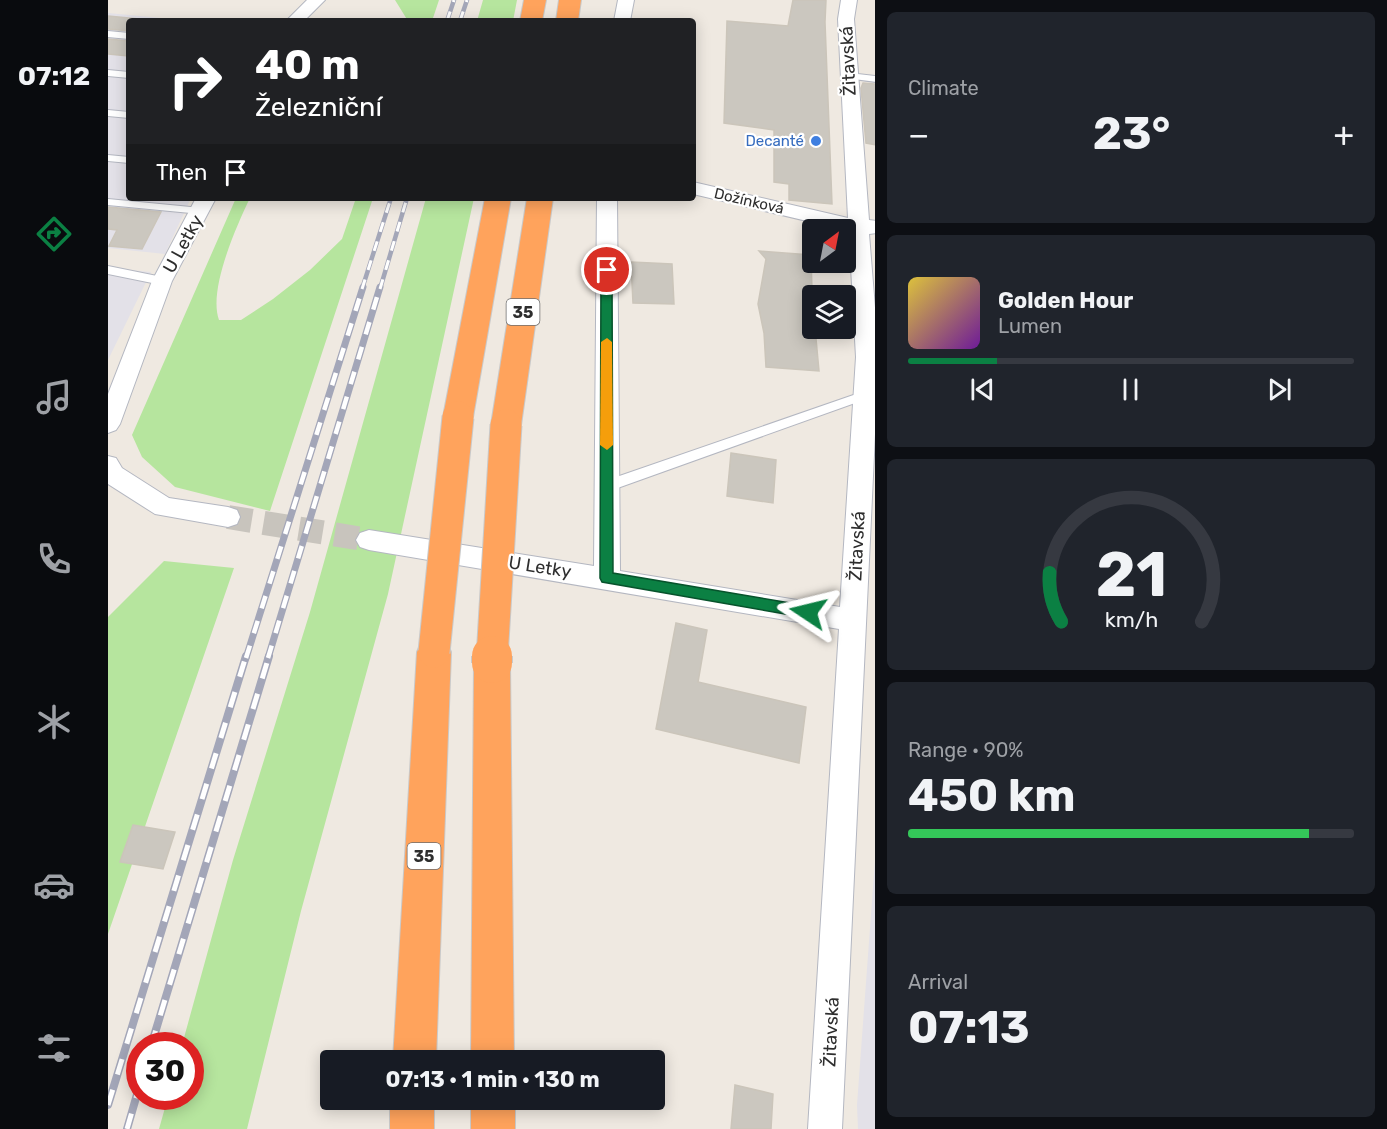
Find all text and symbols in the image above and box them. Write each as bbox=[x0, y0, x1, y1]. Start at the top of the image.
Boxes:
street label: Žitavská bbox=[835, 26, 861, 96]
text: 40 m bbox=[255, 40, 360, 90]
icon: right bbox=[156, 42, 234, 120]
text: 07:12 bbox=[18, 60, 90, 92]
text: Climate bbox=[908, 76, 979, 100]
text: Železniční bbox=[255, 91, 382, 123]
text: 23° bbox=[1093, 107, 1170, 160]
text: − bbox=[908, 115, 929, 154]
text: + bbox=[1333, 115, 1354, 154]
place label: Decanté bbox=[745, 132, 804, 150]
marker: Decanté bbox=[809, 134, 823, 148]
icon: arrive bbox=[219, 156, 252, 189]
text: Then bbox=[156, 159, 207, 186]
street label: Dožínková bbox=[712, 184, 786, 218]
street label: U Letky bbox=[158, 211, 208, 277]
icon: directions bbox=[33, 213, 75, 255]
north arrow bbox=[802, 219, 856, 273]
map controls bbox=[802, 219, 856, 339]
pin bbox=[581, 244, 632, 295]
icon: arrive bbox=[590, 253, 623, 286]
button: layers bbox=[802, 285, 856, 339]
text: Golden Hour bbox=[998, 287, 1133, 314]
road number: 35 bbox=[506, 299, 540, 325]
text: Lumen bbox=[998, 314, 1062, 338]
icon: previous bbox=[966, 373, 999, 406]
icon: pause bbox=[1114, 373, 1147, 406]
icon: next bbox=[1263, 373, 1296, 406]
icon: music bbox=[33, 376, 75, 418]
street label: Žitavská bbox=[844, 511, 870, 581]
icon: phone bbox=[33, 538, 75, 580]
text: 21 bbox=[1095, 538, 1167, 612]
street label: U Letky bbox=[507, 551, 573, 583]
position arrow bbox=[776, 580, 840, 644]
text: km/h bbox=[1104, 607, 1158, 632]
icon: climate bbox=[33, 701, 75, 743]
text: Range · 90% bbox=[908, 738, 1024, 762]
text: 450 km bbox=[908, 769, 1076, 822]
road number: 35 bbox=[408, 843, 440, 869]
icon: car bbox=[33, 864, 75, 906]
text: Arrival bbox=[908, 970, 968, 994]
street label: Žitavská bbox=[818, 997, 844, 1067]
text: 07:13 bbox=[908, 1001, 1030, 1054]
icon: filters bbox=[33, 1027, 75, 1069]
speed limit sign: 30 bbox=[126, 1032, 204, 1110]
text: 07:13 · 1 min · 130 m bbox=[385, 1066, 600, 1093]

